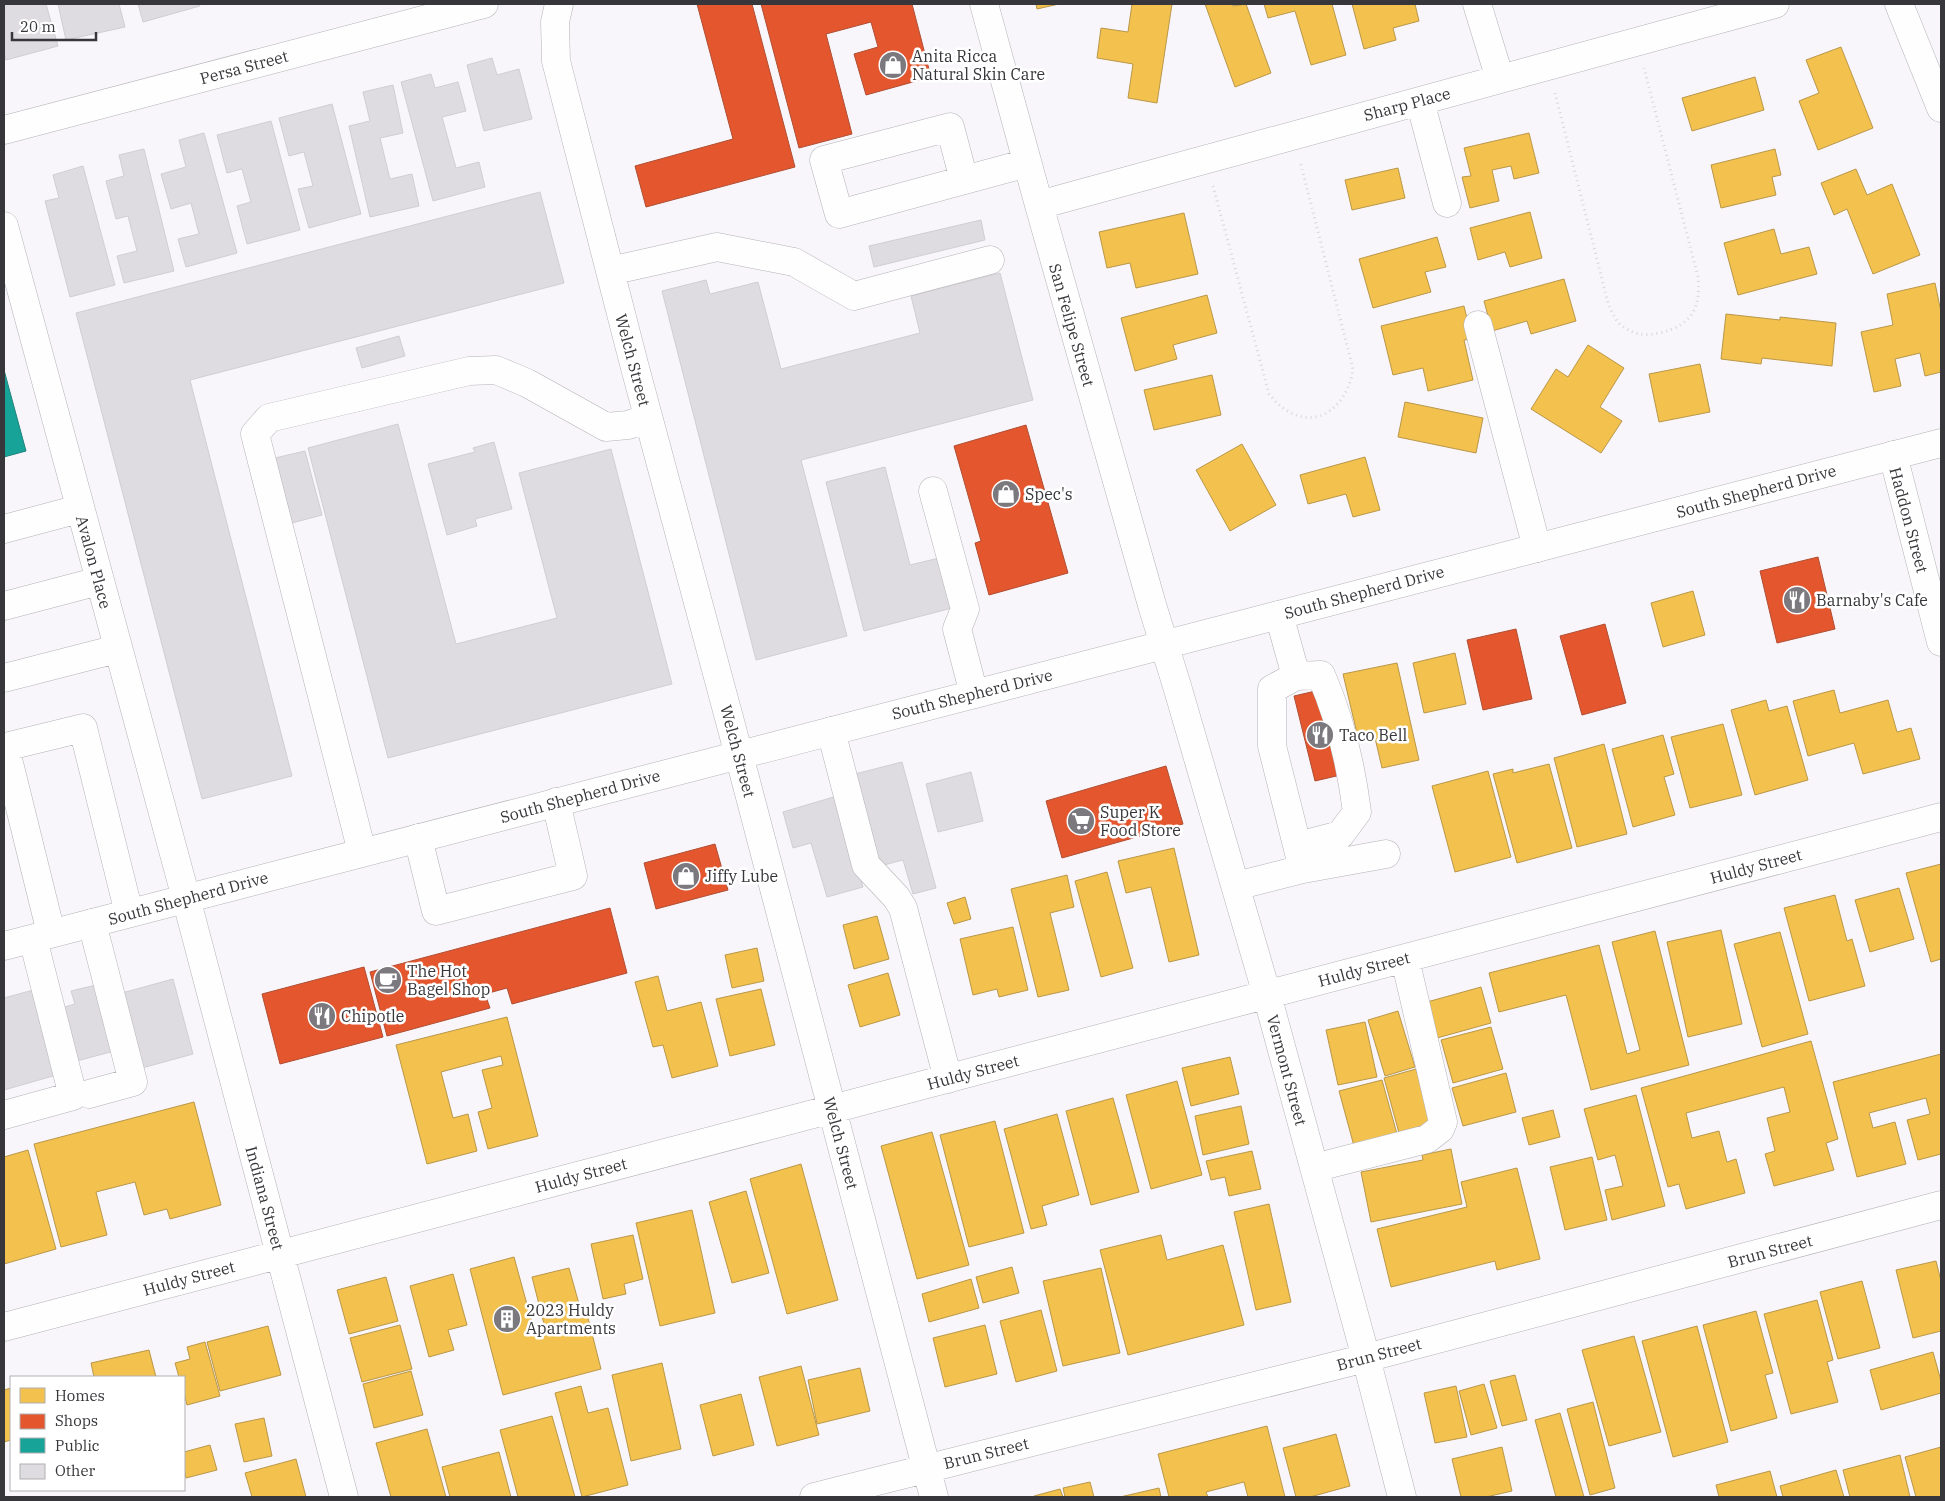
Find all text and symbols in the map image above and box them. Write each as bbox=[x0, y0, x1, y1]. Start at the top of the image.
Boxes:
scale bar bbox=[12, 10, 96, 42]
text: 20 m bbox=[20, 17, 56, 36]
street label: Persa Street bbox=[198, 46, 291, 88]
place label: Anita Ricca Natural Skin Care bbox=[912, 46, 1045, 84]
shop icon: Anita Ricca Natural Skin Care bbox=[878, 50, 908, 80]
street label: Sharp Place bbox=[1361, 83, 1453, 125]
street label: San Felipe Street bbox=[1045, 261, 1099, 389]
street label: Welch Street bbox=[611, 312, 655, 409]
street label: South Shepherd Drive bbox=[1674, 460, 1838, 522]
street label: Haddon Street bbox=[1885, 465, 1933, 575]
shop icon: Spec's bbox=[991, 479, 1021, 509]
place label: Spec's bbox=[1025, 484, 1073, 504]
street label: Avalon Place bbox=[72, 513, 116, 611]
street label: South Shepherd Drive bbox=[1282, 561, 1446, 623]
restaurant icon: Barnaby's Cafe bbox=[1782, 585, 1812, 615]
place label: Barnaby's Cafe bbox=[1816, 590, 1928, 610]
street label: South Shepherd Drive bbox=[890, 664, 1054, 724]
street label: Welch Street bbox=[716, 703, 760, 800]
restaurant icon: Taco Bell bbox=[1305, 720, 1335, 750]
place label: Taco Bell bbox=[1339, 725, 1407, 745]
street label: South Shepherd Drive bbox=[498, 765, 662, 827]
place label: Super K Food Store bbox=[1100, 802, 1181, 840]
supermarket icon: Super K Food Store bbox=[1066, 806, 1096, 836]
street label: Huldy Street bbox=[1708, 844, 1804, 888]
shop icon: Jiffy Lube bbox=[671, 861, 701, 891]
place label: Jiffy Lube bbox=[705, 866, 778, 886]
street label: South Shepherd Drive bbox=[106, 867, 270, 929]
street label: Huldy Street bbox=[1316, 947, 1412, 991]
place label: The Hot Bagel Shop bbox=[407, 961, 490, 999]
cafe icon: The Hot Bagel Shop bbox=[373, 965, 403, 995]
restaurant icon: Chipotle bbox=[307, 1001, 337, 1031]
place label: Chipotle bbox=[341, 1006, 404, 1026]
street label: Vermont Street bbox=[1263, 1012, 1312, 1128]
street label: Huldy Street bbox=[925, 1050, 1021, 1094]
street label: Welch Street bbox=[819, 1095, 863, 1192]
street label: Indiana Street bbox=[242, 1144, 289, 1253]
street label: Huldy Street bbox=[533, 1153, 629, 1197]
street label: Brun Street bbox=[1725, 1230, 1815, 1272]
street label: Huldy Street bbox=[141, 1256, 237, 1300]
place label: 2023 Huldy Apartments bbox=[526, 1300, 616, 1338]
building icon: 2023 Huldy Apartments bbox=[492, 1304, 522, 1334]
street label: Brun Street bbox=[1334, 1333, 1424, 1375]
legend bbox=[10, 1376, 185, 1491]
text: Homes bbox=[55, 1386, 105, 1405]
text: Shops bbox=[55, 1411, 98, 1430]
street label: Brun Street bbox=[941, 1433, 1031, 1473]
text: Public bbox=[55, 1436, 100, 1455]
text: Other bbox=[55, 1461, 95, 1480]

